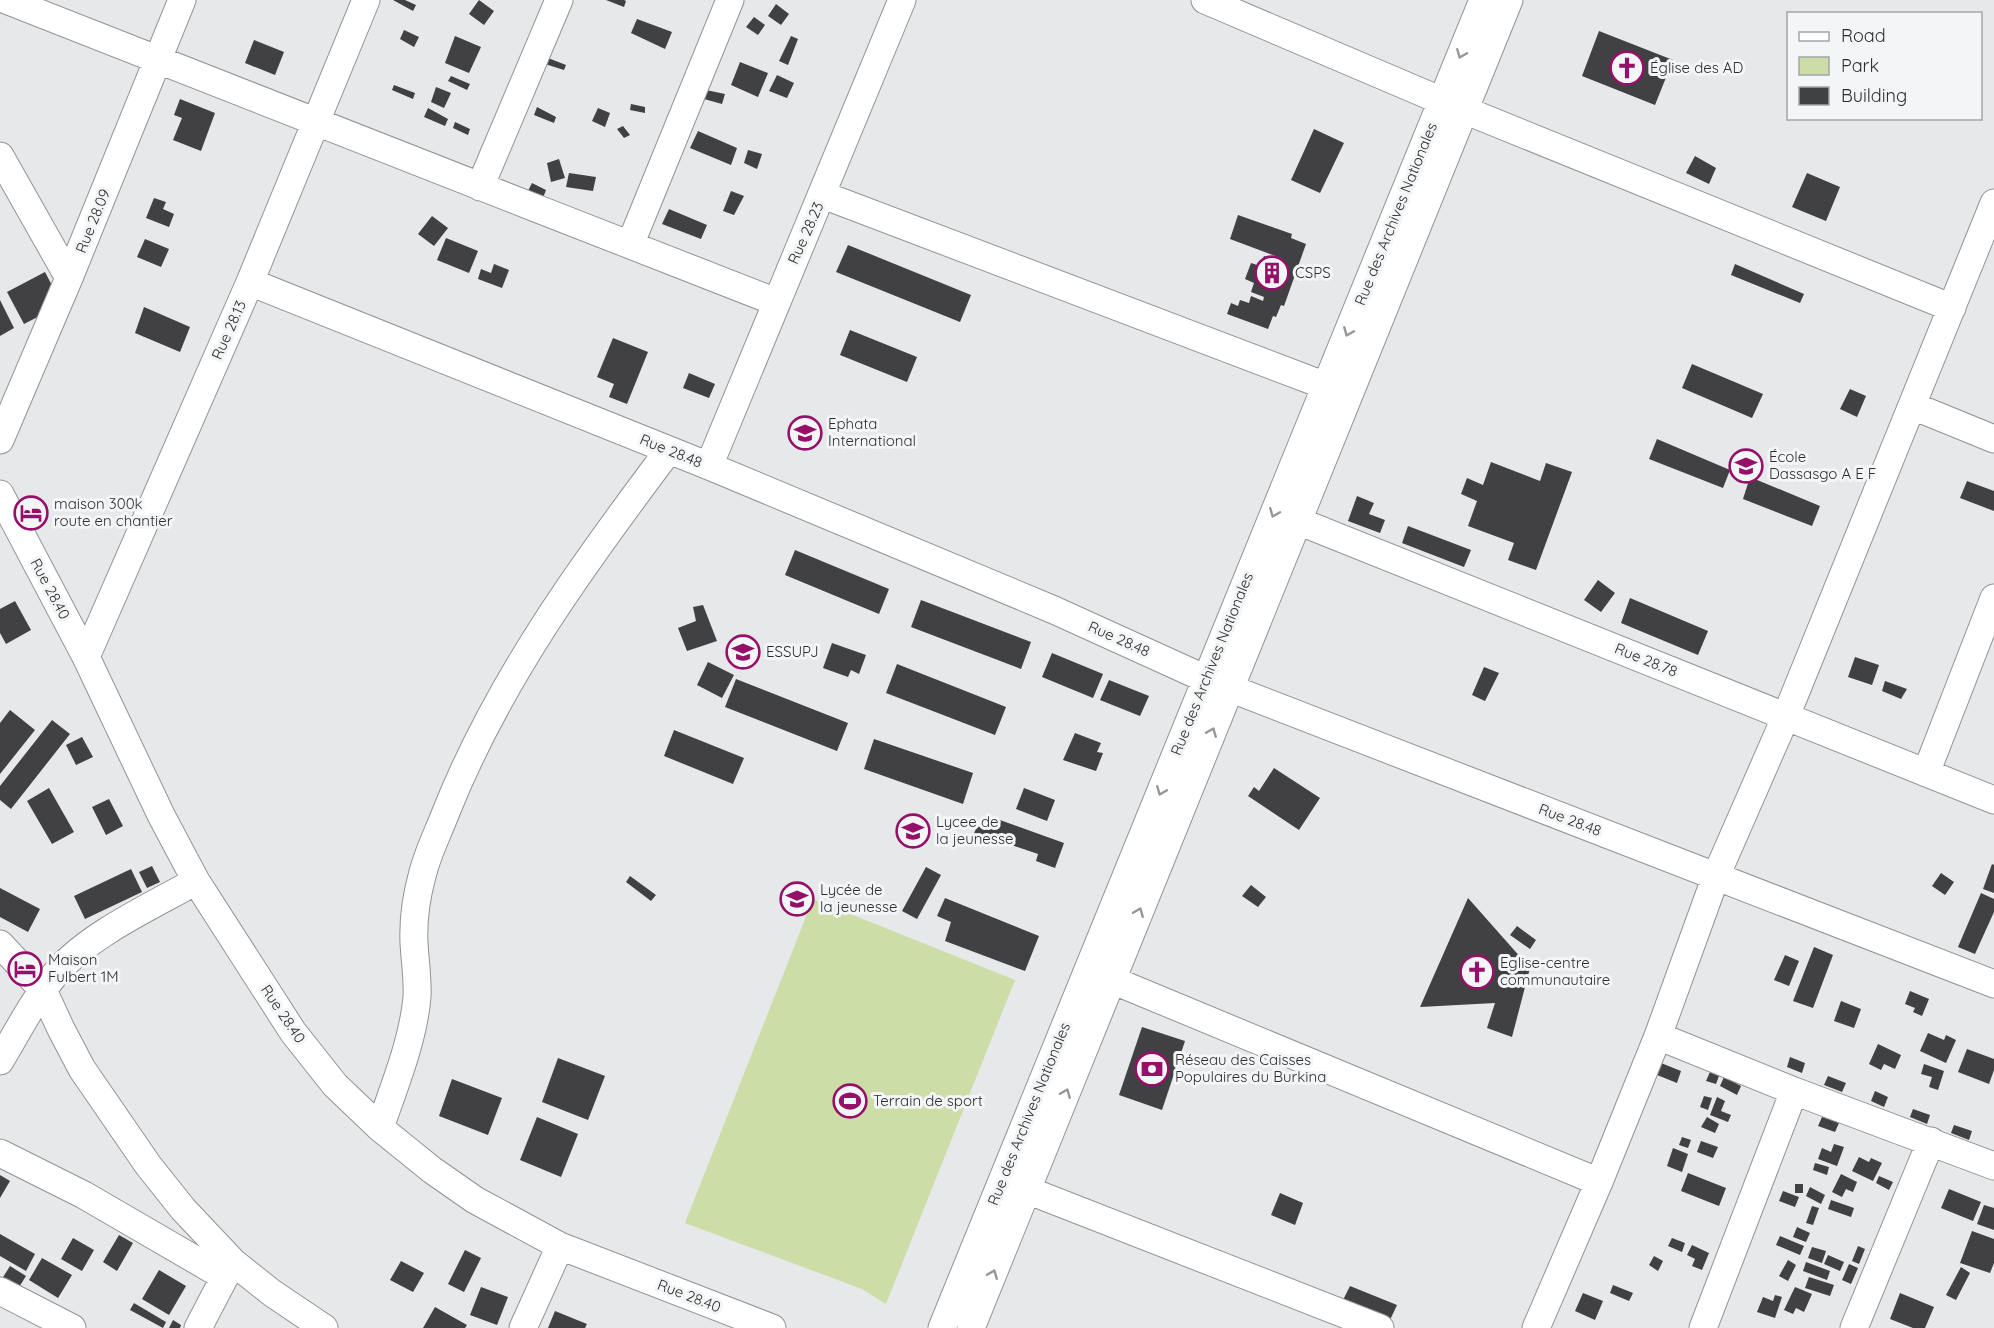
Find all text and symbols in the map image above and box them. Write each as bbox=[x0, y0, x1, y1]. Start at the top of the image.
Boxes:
legend bbox=[1787, 12, 1982, 120]
text: Road bbox=[1841, 24, 1886, 47]
one-way arrow bbox=[1456, 48, 1468, 59]
church icon: Église des AD bbox=[1609, 50, 1645, 86]
text: Park bbox=[1841, 54, 1879, 77]
place label: Église des AD bbox=[1650, 58, 1744, 77]
text: Building bbox=[1841, 84, 1907, 107]
street label: Rue des Archives Nationales bbox=[1350, 119, 1441, 308]
street label: Rue 28.09 bbox=[71, 186, 114, 256]
street label: Rue 28.23 bbox=[783, 199, 828, 267]
building icon: CSPS bbox=[1254, 255, 1290, 291]
place label: CSPS bbox=[1295, 263, 1331, 282]
street label: Rue 28.13 bbox=[207, 297, 250, 362]
one-way arrow bbox=[1343, 326, 1355, 337]
place label: Ephata International bbox=[828, 414, 916, 450]
school or university icon: Ephata International bbox=[787, 415, 823, 451]
street label: Rue 28.48 bbox=[637, 429, 705, 472]
place label: École Dassasgo A E F bbox=[1769, 447, 1876, 483]
school or university icon: École Dassasgo A E F bbox=[1728, 448, 1764, 484]
place label: maison 300k route en chantier bbox=[54, 494, 173, 530]
hotel icon: maison 300k route en chantier bbox=[13, 495, 49, 531]
one-way arrow bbox=[1269, 506, 1281, 517]
street label: Rue 28.40 bbox=[26, 555, 74, 623]
street label: Rue des Archives Nationales bbox=[1166, 569, 1257, 758]
street label: Rue 28.48 bbox=[1085, 617, 1153, 661]
school or university icon: ESSUPJ bbox=[725, 634, 761, 670]
street label: Rue 28.78 bbox=[1612, 638, 1680, 681]
place label: ESSUPJ bbox=[766, 642, 818, 661]
one-way arrow bbox=[1205, 727, 1217, 738]
one-way arrow bbox=[1156, 784, 1168, 795]
street label: Rue 28.48 bbox=[1536, 799, 1604, 840]
place label: Lycee de la jeunesse bbox=[936, 812, 1013, 848]
school or university icon: Lycee de la jeunesse bbox=[895, 813, 931, 849]
place label: Lycée de la jeunesse bbox=[820, 880, 897, 916]
school or university icon: Lycée de la jeunesse bbox=[779, 881, 815, 917]
one-way arrow bbox=[1132, 908, 1144, 919]
place label: Maison Fulbert 1M bbox=[48, 950, 119, 986]
hotel icon: Maison Fulbert 1M bbox=[7, 951, 43, 987]
place label: Eglise-centre communautaire bbox=[1500, 953, 1610, 989]
church icon: Eglise-centre communautaire bbox=[1459, 954, 1495, 990]
street label: Rue 28.40 bbox=[257, 981, 310, 1047]
street label: Rue des Archives Nationales bbox=[983, 1019, 1074, 1208]
place label: Réseau des Caisses Populaires du Burkina bbox=[1175, 1050, 1326, 1086]
bank icon: Réseau des Caisses Populaires du Burkina bbox=[1134, 1051, 1170, 1087]
sports icon: Terrain de sport bbox=[832, 1083, 868, 1119]
one-way arrow bbox=[1059, 1088, 1071, 1099]
place label: Terrain de sport bbox=[873, 1091, 983, 1110]
one-way arrow bbox=[986, 1269, 998, 1280]
street label: Rue 28.40 bbox=[655, 1275, 724, 1316]

